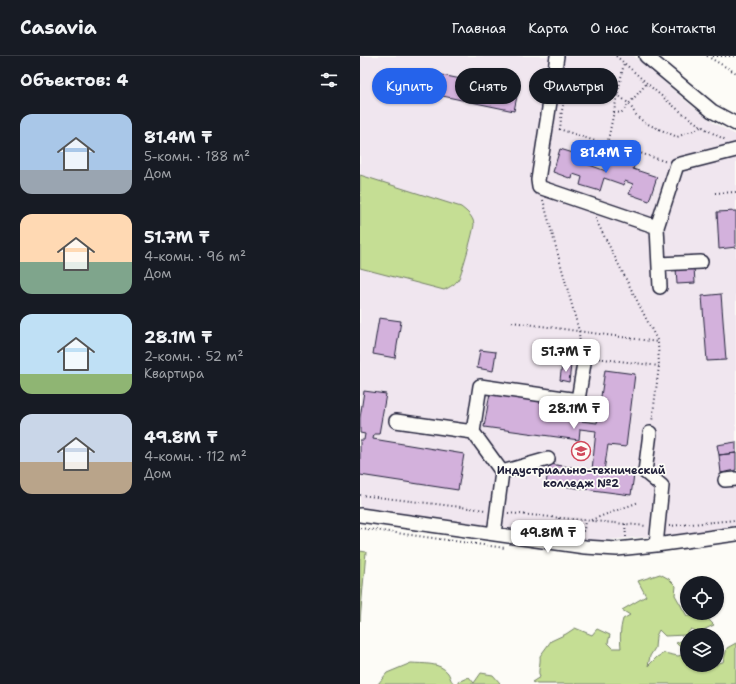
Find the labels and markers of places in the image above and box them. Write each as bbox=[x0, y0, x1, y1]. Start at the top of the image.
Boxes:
pin: 81.4M ₸ bbox=[569, 140, 643, 174]
pin: 51.7M ₸ bbox=[529, 339, 603, 373]
pin: 28.1M ₸ bbox=[537, 396, 611, 430]
school or university icon: Индустриально-технический колледж №2 bbox=[570, 440, 592, 462]
place label: Индустриально-технический колледж №2 bbox=[497, 463, 666, 491]
pin: 49.8M ₸ bbox=[511, 520, 585, 554]

